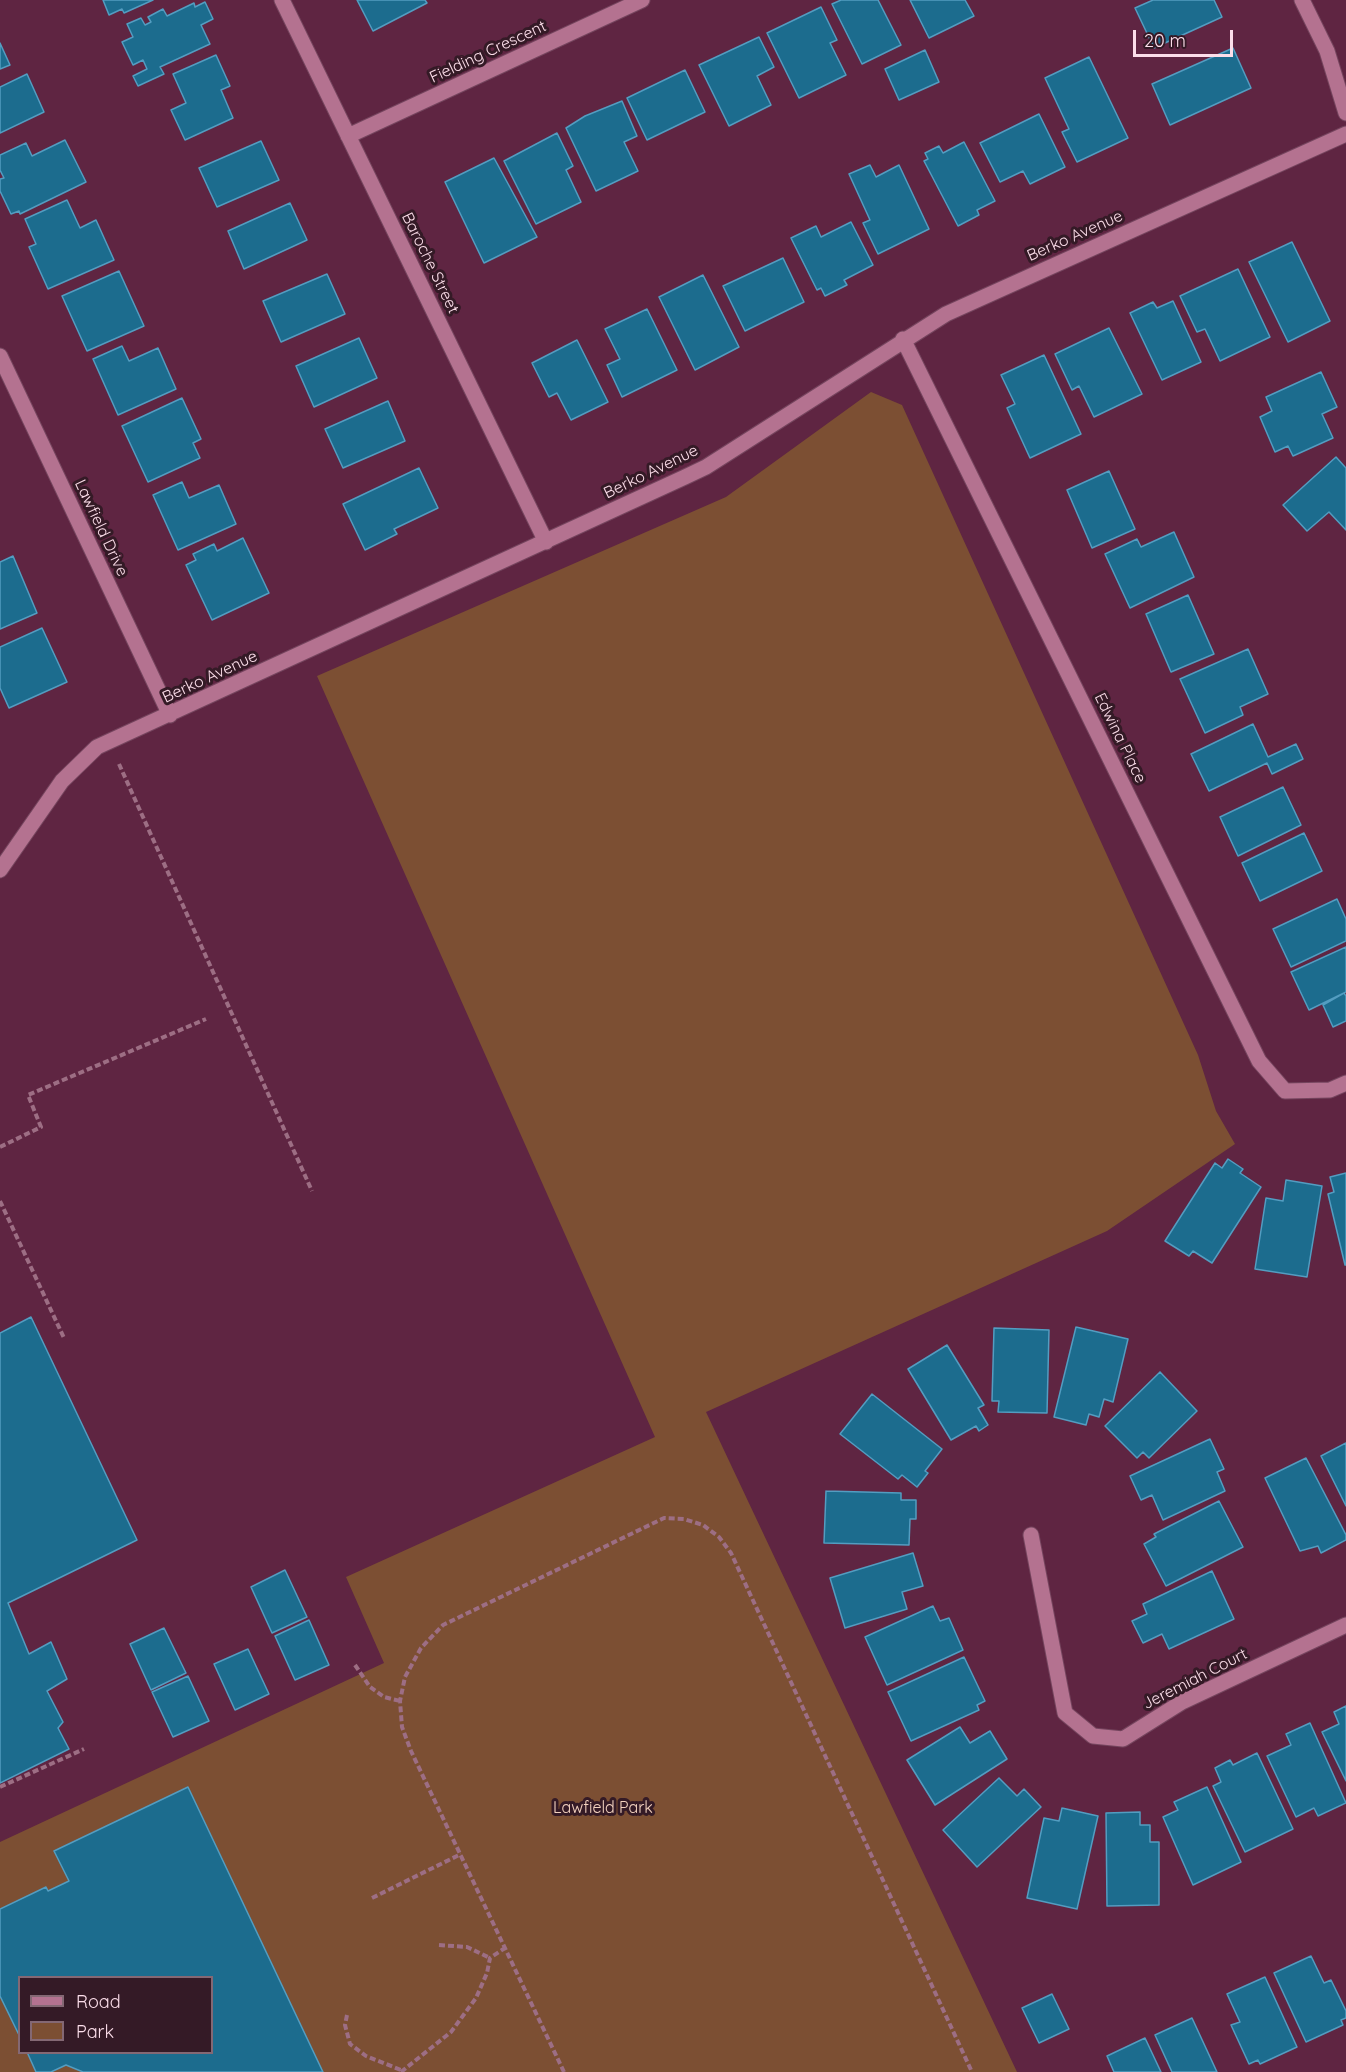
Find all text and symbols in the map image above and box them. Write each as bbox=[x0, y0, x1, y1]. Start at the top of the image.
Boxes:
street label: Fielding Crescent bbox=[427, 17, 549, 87]
scale bar bbox=[1136, 18, 1236, 56]
text: 20 m bbox=[1144, 29, 1186, 52]
street label: Berko Avenue bbox=[1024, 206, 1126, 266]
street label: Baroche Street bbox=[397, 209, 463, 317]
street label: Berko Avenue bbox=[601, 441, 701, 503]
street label: Lawfield Drive bbox=[70, 477, 132, 579]
street label: Berko Avenue bbox=[159, 647, 261, 707]
street label: Edwina Place bbox=[1090, 690, 1150, 786]
street label: Jeremiah Court bbox=[1139, 1644, 1251, 1714]
park label: Lawfield Park bbox=[553, 1798, 653, 1818]
legend bbox=[18, 1976, 213, 2054]
text: Road bbox=[76, 1990, 121, 2013]
text: Park bbox=[76, 2020, 114, 2043]

